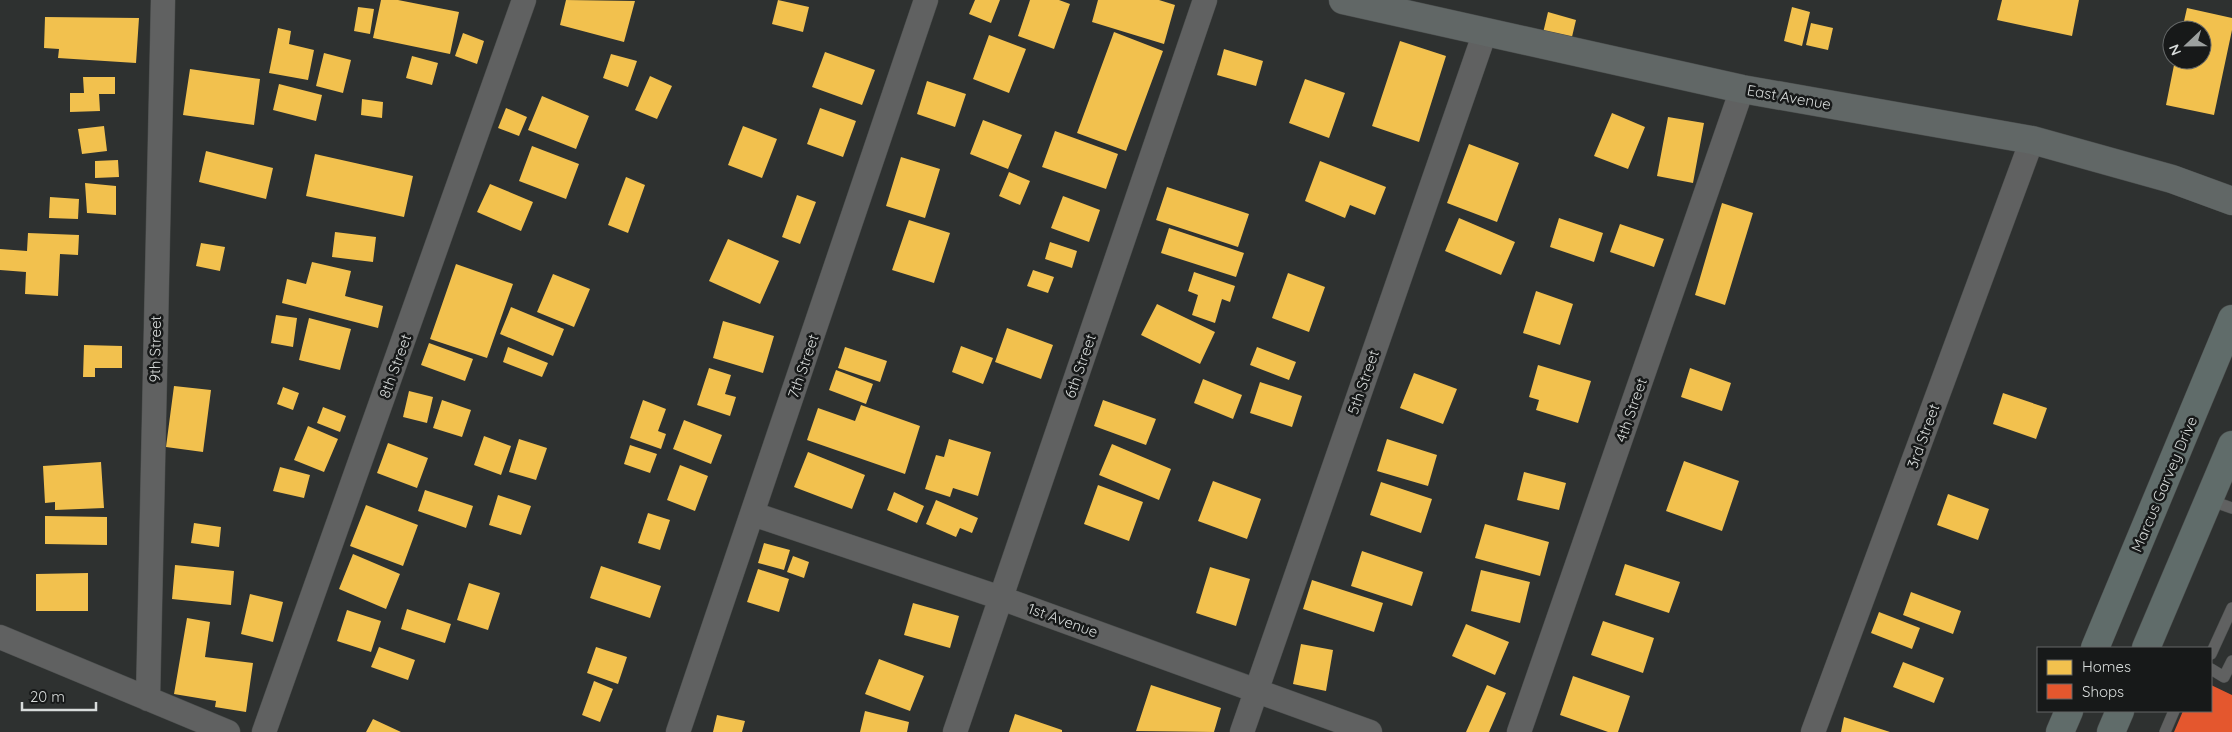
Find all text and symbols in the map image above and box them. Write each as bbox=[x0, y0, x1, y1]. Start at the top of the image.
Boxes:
north arrow bbox=[2162, 20, 2212, 70]
text: N bbox=[2165, 42, 2185, 58]
street label: East Avenue bbox=[1745, 80, 1833, 114]
street label: 9th Street bbox=[145, 315, 165, 383]
street label: 8th Street bbox=[375, 331, 415, 401]
street label: 6th Street bbox=[1060, 331, 1100, 401]
street label: 7th Street bbox=[783, 332, 823, 400]
street label: 5th Street bbox=[1343, 347, 1383, 417]
street label: 4th Street bbox=[1611, 375, 1651, 445]
street label: 3rd Street bbox=[1903, 401, 1943, 471]
street label: Marcus Garvey Drive bbox=[2127, 413, 2201, 555]
street label: 1st Avenue bbox=[1025, 599, 1101, 641]
legend bbox=[2037, 647, 2212, 712]
text: Homes bbox=[2082, 657, 2131, 676]
scale bar bbox=[22, 680, 96, 712]
text: Shops bbox=[2082, 682, 2124, 701]
text: 20 m bbox=[30, 687, 65, 706]

